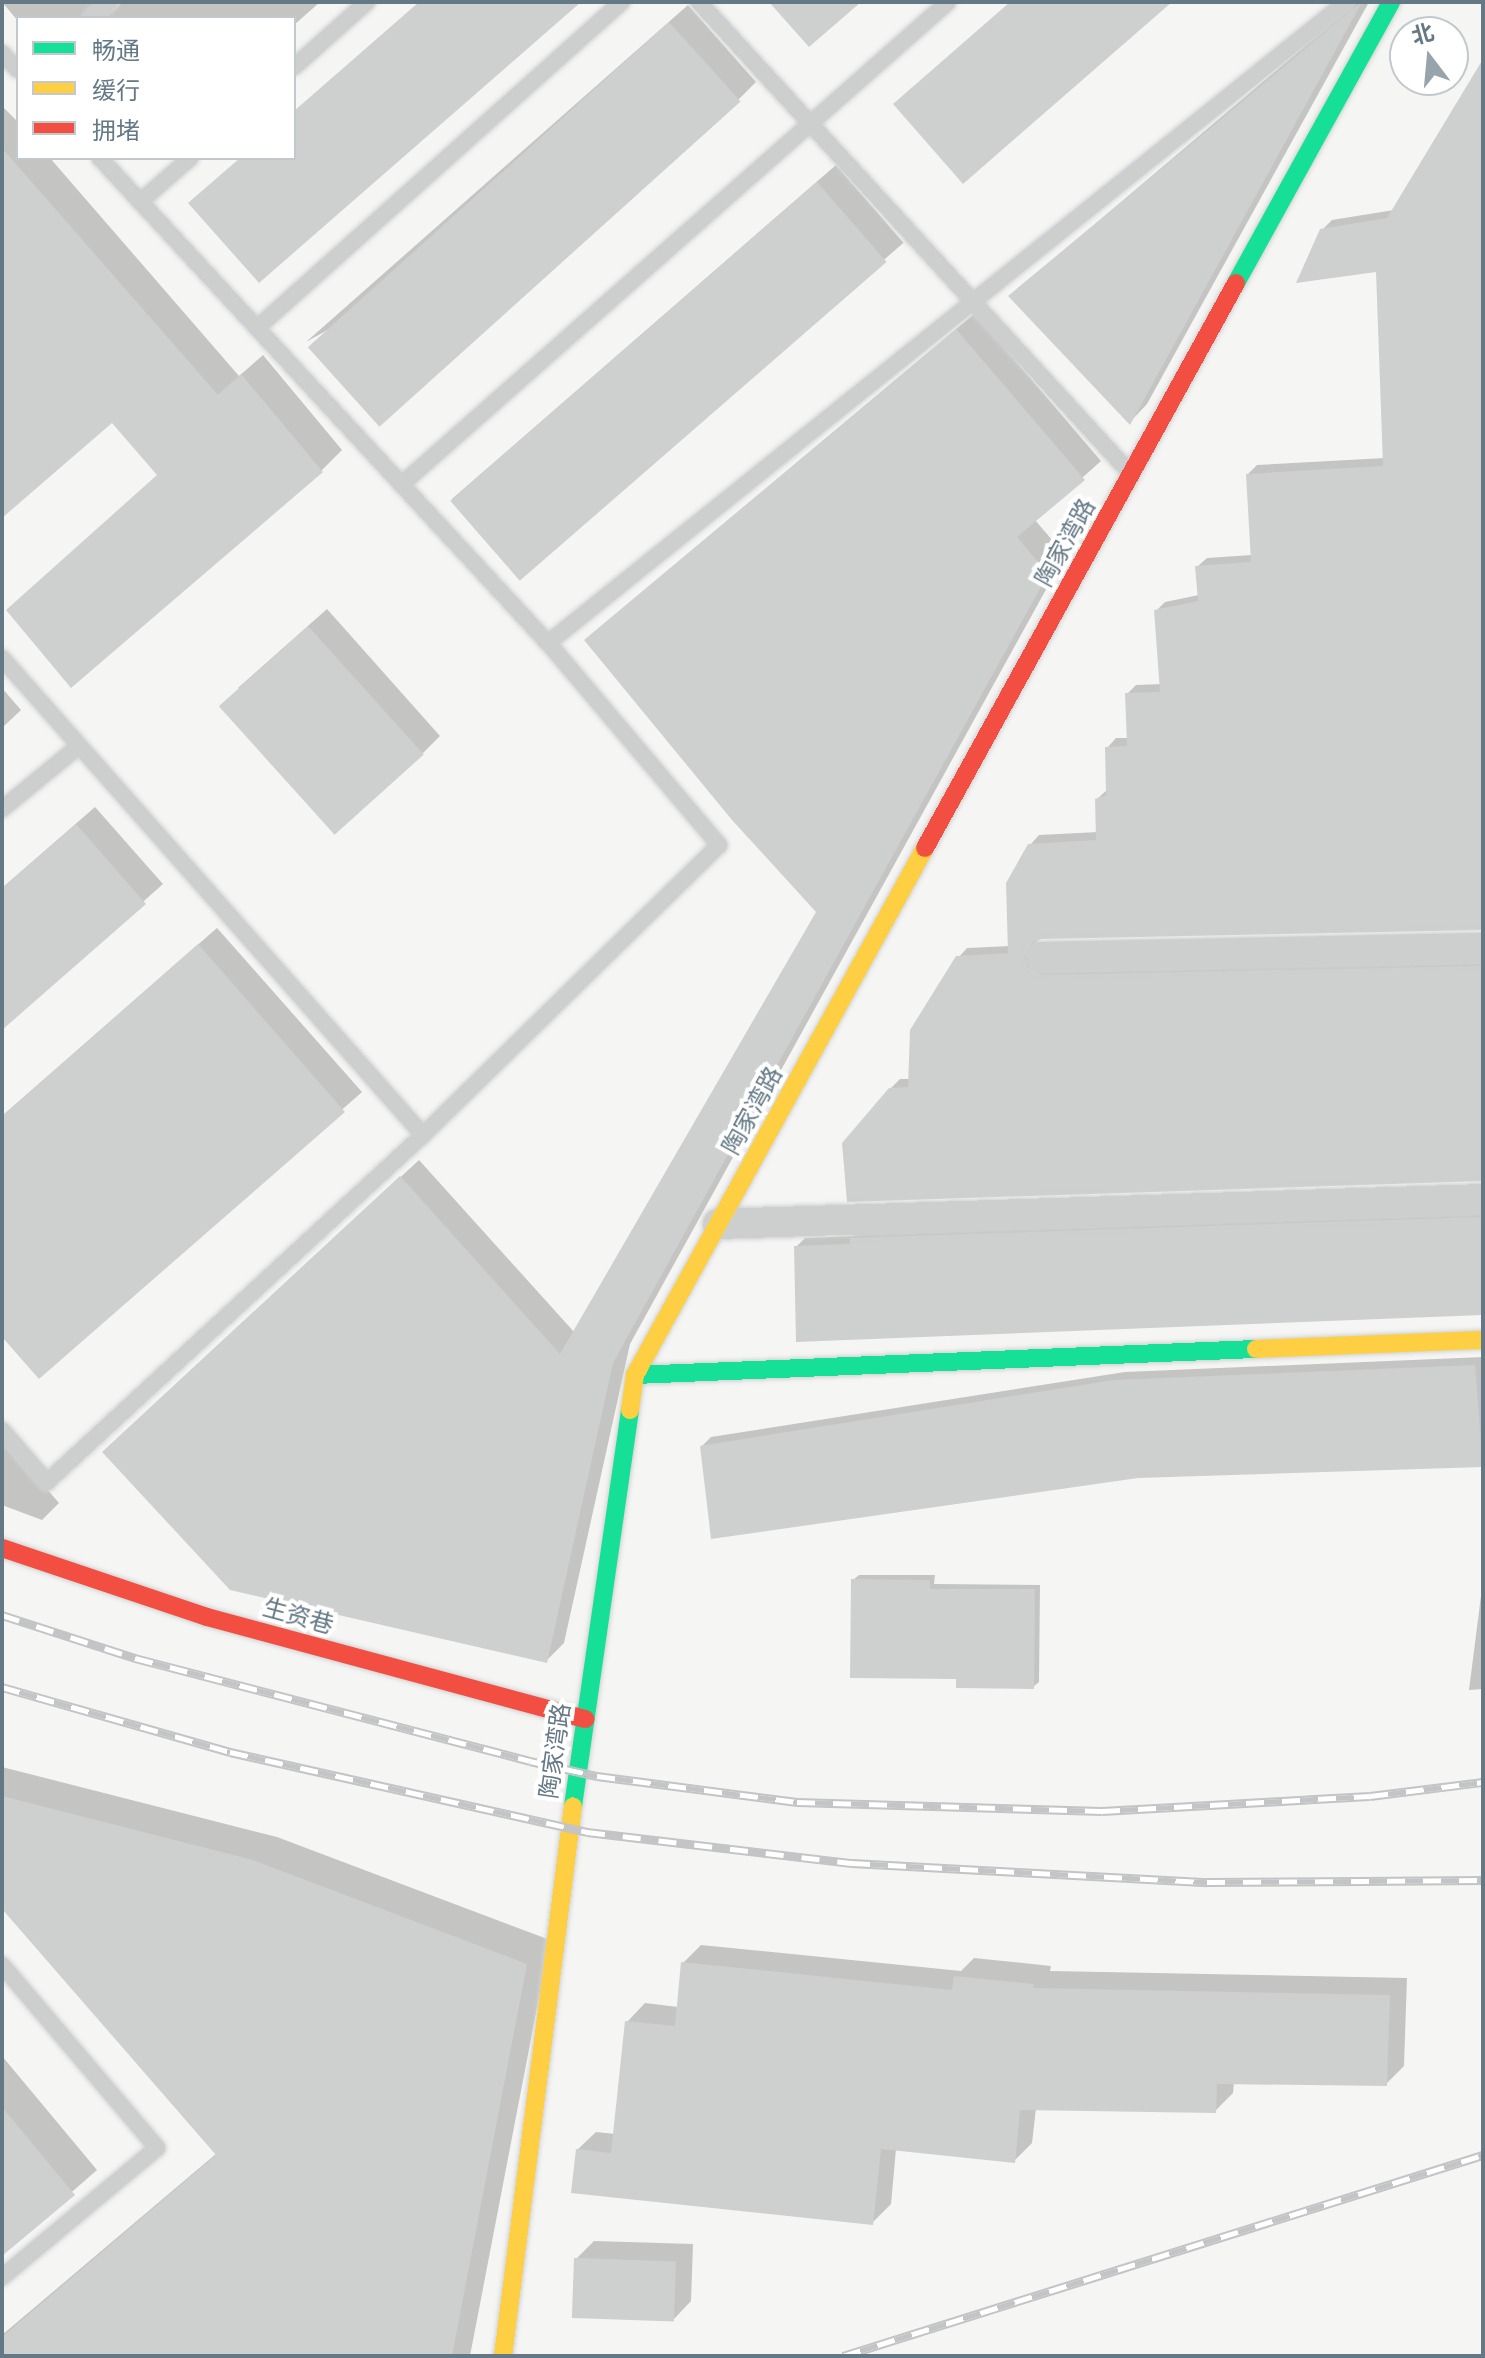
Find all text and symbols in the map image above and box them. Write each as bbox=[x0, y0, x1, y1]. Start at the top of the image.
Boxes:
legend bbox=[16, 16, 296, 160]
north arrow bbox=[1389, 16, 1469, 96]
text: 北 bbox=[1409, 19, 1437, 49]
text: 畅通 bbox=[92, 37, 140, 65]
text: 缓行 bbox=[92, 77, 140, 105]
text: 拥堵 bbox=[92, 117, 140, 145]
street label: 陶家湾路 bbox=[1030, 494, 1102, 592]
street label: 陶家湾路 bbox=[717, 1062, 789, 1160]
street label: 生资巷 bbox=[259, 1594, 337, 1640]
street label: 陶家湾路 bbox=[535, 1701, 577, 1801]

